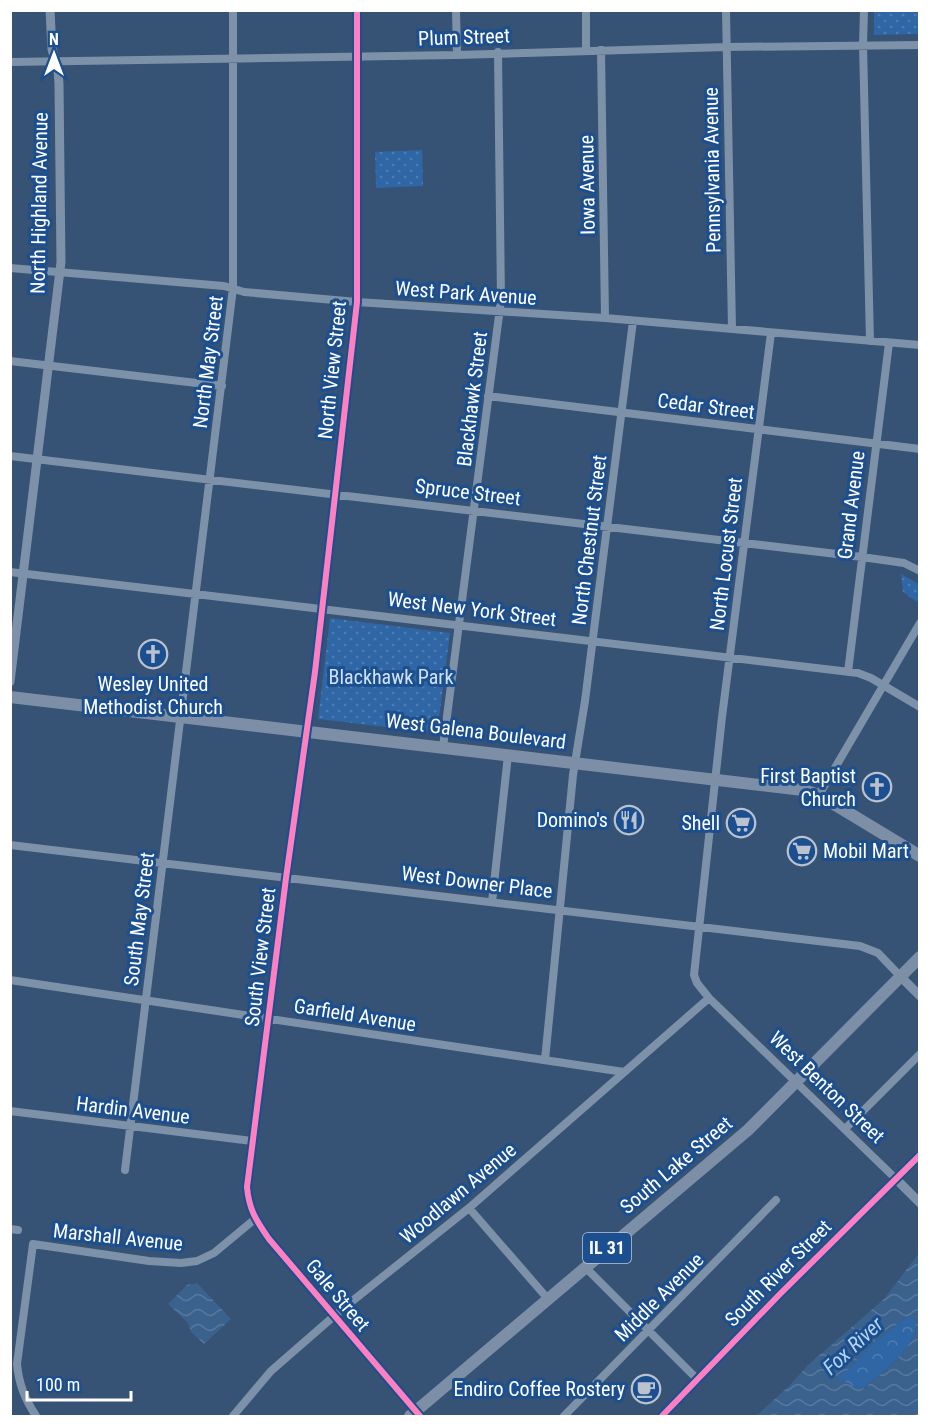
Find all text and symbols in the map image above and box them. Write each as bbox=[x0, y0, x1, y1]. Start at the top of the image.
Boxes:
street label: Plum Street bbox=[418, 23, 510, 51]
north arrow bbox=[24, 24, 84, 84]
text: N bbox=[49, 30, 59, 49]
street label: Pennsylvania Avenue bbox=[699, 87, 725, 253]
street label: North Highland Avenue bbox=[25, 112, 53, 294]
street label: Iowa Avenue bbox=[574, 135, 600, 235]
street label: West Park Avenue bbox=[394, 276, 538, 310]
street label: North May Street bbox=[188, 294, 228, 430]
street label: North View Street bbox=[313, 300, 351, 440]
street label: Blackhawk Street bbox=[452, 330, 492, 468]
street label: Cedar Street bbox=[656, 388, 756, 424]
street label: Grand Avenue bbox=[832, 449, 870, 561]
street label: North Chestnut Street bbox=[567, 453, 611, 626]
street label: Spruce Street bbox=[414, 474, 522, 510]
street label: North Locust Street bbox=[705, 476, 747, 632]
street label: West New York Street bbox=[386, 587, 558, 631]
church icon: Wesley United Methodist Church bbox=[137, 638, 169, 670]
park label: Blackhawk Park bbox=[329, 665, 453, 689]
place label: Wesley United Methodist Church bbox=[83, 672, 223, 719]
street label: West Galena Boulevard bbox=[384, 708, 568, 754]
place label: First Baptist Church bbox=[760, 764, 856, 811]
church icon: First Baptist Church bbox=[861, 771, 893, 803]
restaurant icon: Domino's bbox=[613, 804, 645, 836]
supermarket icon: Shell bbox=[725, 807, 757, 839]
place label: Domino's bbox=[537, 808, 608, 832]
place label: Shell bbox=[681, 811, 720, 835]
supermarket icon: Mobil Mart bbox=[786, 835, 818, 867]
place label: Mobil Mart bbox=[823, 839, 909, 863]
street label: South May Street bbox=[119, 851, 159, 987]
street label: West Downer Place bbox=[400, 861, 554, 903]
street label: South View Street bbox=[240, 886, 280, 1028]
street label: Garfield Avenue bbox=[292, 993, 418, 1037]
street label: West Benton Street bbox=[764, 1026, 890, 1148]
street label: Hardin Avenue bbox=[75, 1091, 191, 1129]
street label: South Lake Street bbox=[615, 1111, 737, 1219]
street label: Woodlawn Avenue bbox=[395, 1138, 521, 1248]
street label: South River Street bbox=[720, 1215, 836, 1331]
street label: Marshall Avenue bbox=[52, 1218, 184, 1256]
road number: IL 31 bbox=[583, 1233, 631, 1263]
street label: Middle Avenue bbox=[610, 1248, 708, 1346]
street label: Gale Street bbox=[301, 1254, 375, 1336]
water label: Fox River bbox=[818, 1312, 889, 1380]
scale bar bbox=[27, 1364, 130, 1402]
cafe icon: Endiro Coffee Rostery bbox=[630, 1373, 662, 1405]
text: 100 m bbox=[36, 1374, 80, 1395]
place label: Endiro Coffee Rostery bbox=[454, 1377, 625, 1401]

